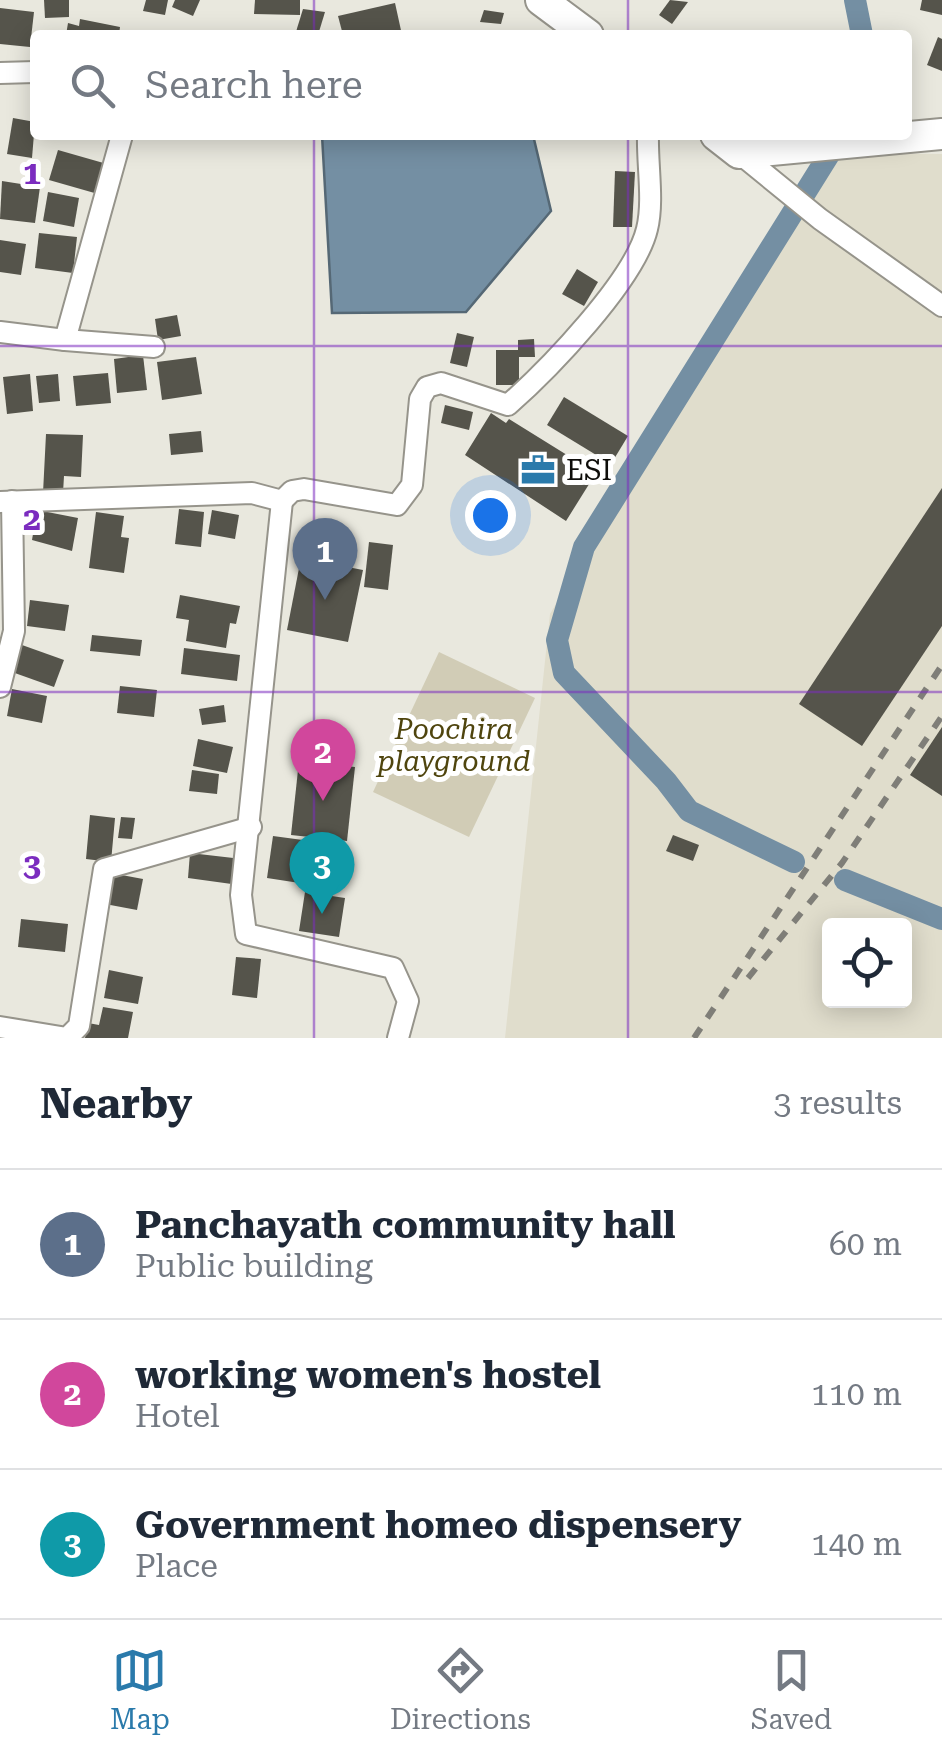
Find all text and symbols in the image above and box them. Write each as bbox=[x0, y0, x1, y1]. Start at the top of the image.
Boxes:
search box bbox=[30, 30, 912, 140]
icon: search bbox=[65, 58, 120, 113]
text: Search here bbox=[145, 63, 363, 107]
text: 1 bbox=[23, 154, 41, 192]
office icon: ESI bbox=[519, 451, 557, 489]
place label: ESI bbox=[566, 454, 612, 487]
your location bbox=[465, 490, 516, 541]
text: 2 bbox=[23, 500, 41, 538]
pin: 1 bbox=[292, 518, 358, 600]
park label: Poochira playground bbox=[376, 713, 530, 778]
pin: 2 bbox=[290, 718, 356, 801]
pin: 3 bbox=[290, 832, 354, 914]
text: 3 bbox=[23, 846, 41, 884]
map controls bbox=[822, 918, 912, 1008]
button: locate bbox=[822, 918, 912, 1008]
text: Nearby bbox=[40, 1079, 192, 1128]
text: 3 results bbox=[774, 1084, 902, 1122]
text: Panchayath community hall bbox=[135, 1203, 675, 1247]
text: 1 bbox=[64, 1225, 81, 1263]
text: 60 m bbox=[829, 1225, 902, 1263]
text: Public building bbox=[135, 1247, 373, 1285]
text: working women's hostel bbox=[135, 1353, 601, 1397]
text: 2 bbox=[64, 1375, 81, 1413]
text: 110 m bbox=[811, 1375, 902, 1413]
text: Hotel bbox=[135, 1397, 220, 1435]
text: Government homeo dispensery bbox=[135, 1503, 741, 1547]
text: 3 bbox=[64, 1525, 81, 1563]
text: 140 m bbox=[811, 1525, 902, 1563]
text: Place bbox=[135, 1547, 218, 1585]
tab: Map bbox=[110, 1643, 170, 1736]
tab: Directions bbox=[390, 1643, 531, 1736]
tab: Saved bbox=[751, 1643, 832, 1736]

